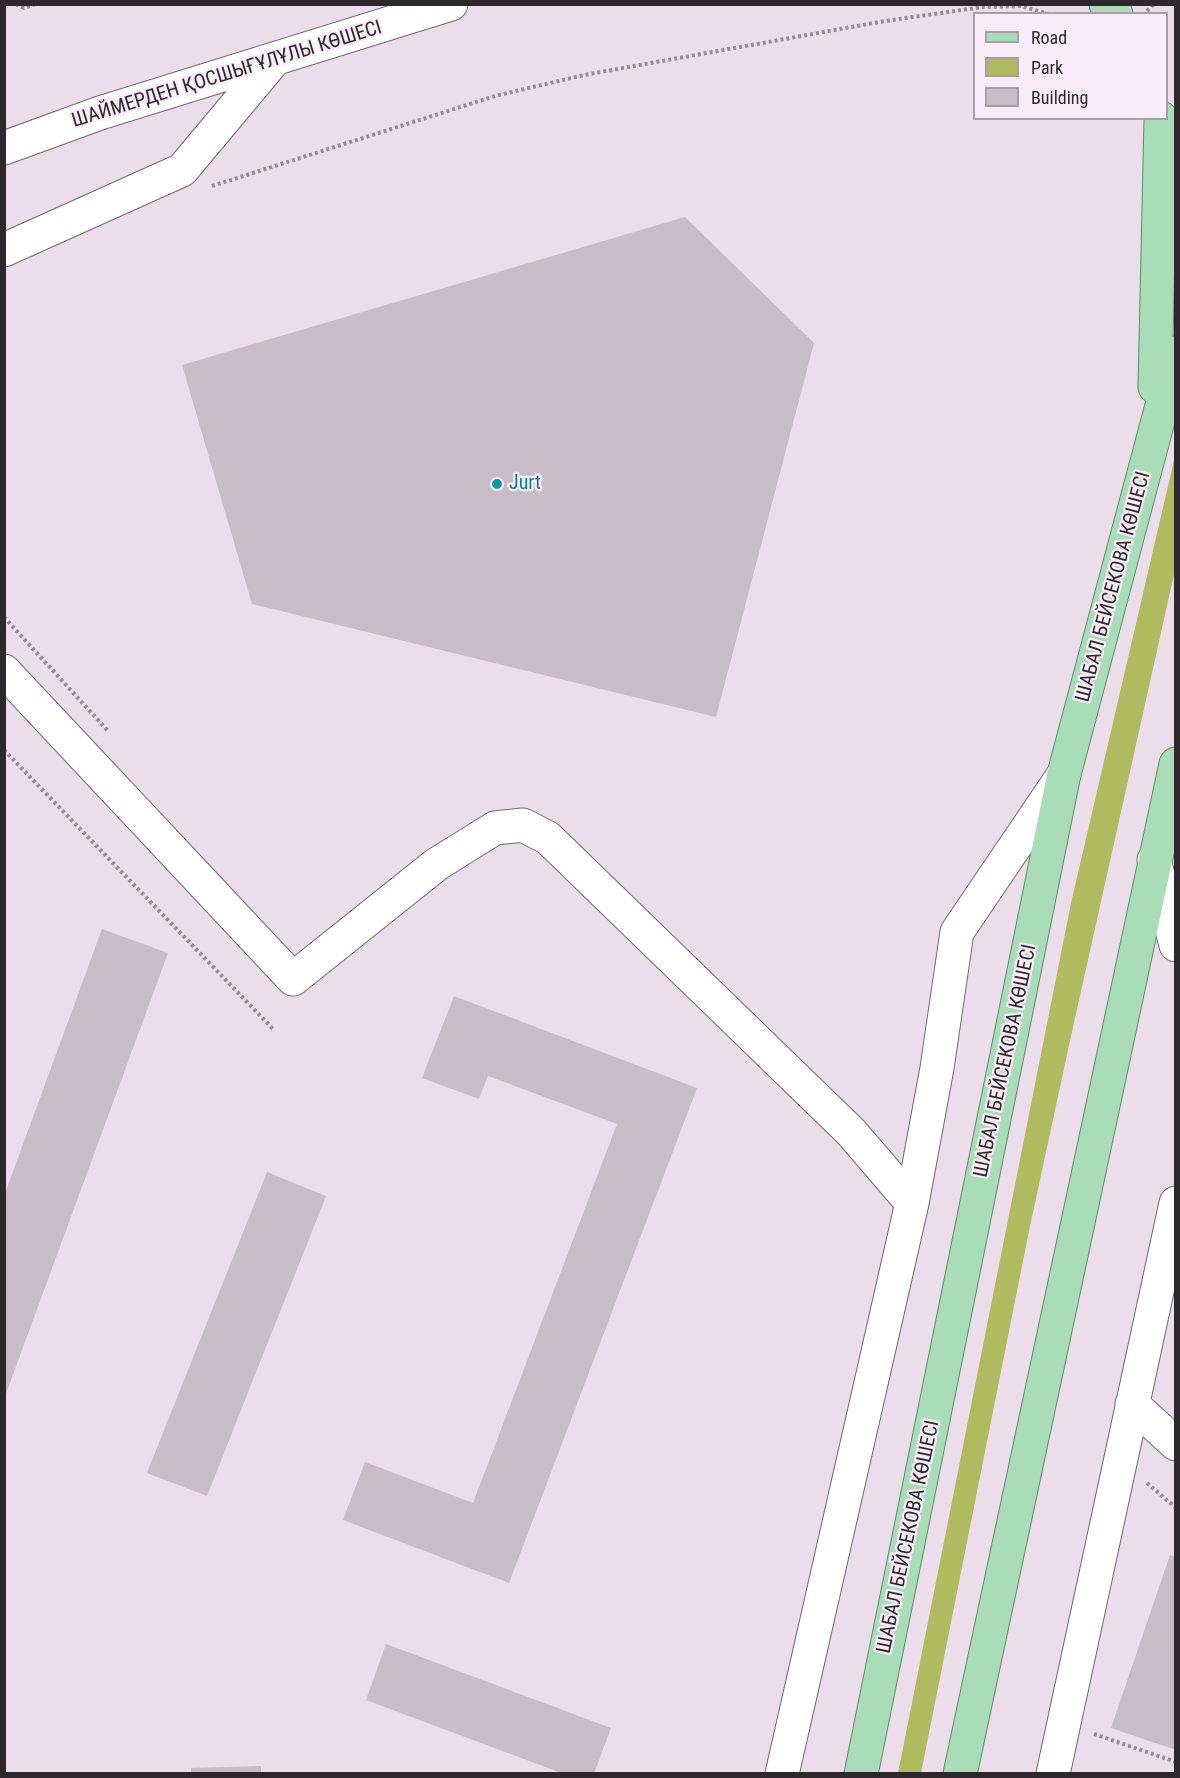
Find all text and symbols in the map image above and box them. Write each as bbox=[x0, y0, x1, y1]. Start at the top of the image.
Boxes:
legend bbox=[973, 12, 1168, 120]
street label: ШАЙМЕРДЕН ҚОСШЫҒҰЛҰЛЫ КӨШЕСІ bbox=[69, 16, 385, 134]
text: Road bbox=[1031, 27, 1067, 48]
text: Park bbox=[1031, 57, 1063, 78]
text: Building bbox=[1031, 87, 1088, 108]
street label: ШАБАЛ БЕЙСЕКОВА КӨШЕСІ bbox=[1072, 469, 1156, 705]
place label: Jurt bbox=[509, 472, 541, 496]
marker: Jurt bbox=[490, 477, 504, 491]
street label: ШАБАЛ БЕЙСЕКОВА КӨШЕСІ bbox=[970, 942, 1042, 1180]
street label: ШАБАЛ БЕЙСЕКОВА КӨШЕСІ bbox=[873, 1418, 945, 1656]

